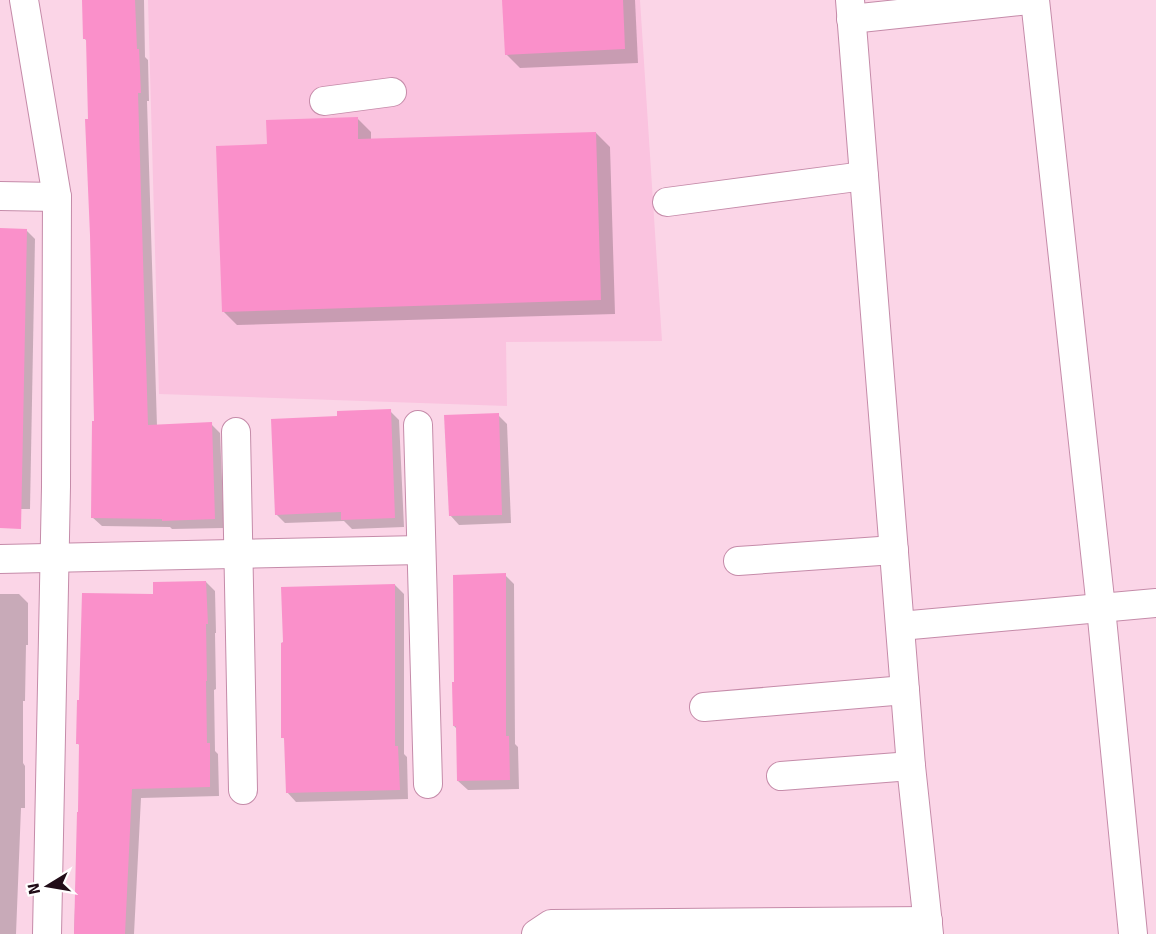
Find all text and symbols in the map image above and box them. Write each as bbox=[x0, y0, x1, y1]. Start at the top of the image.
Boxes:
north arrow bbox=[18, 856, 78, 916]
text: N bbox=[23, 881, 45, 896]

